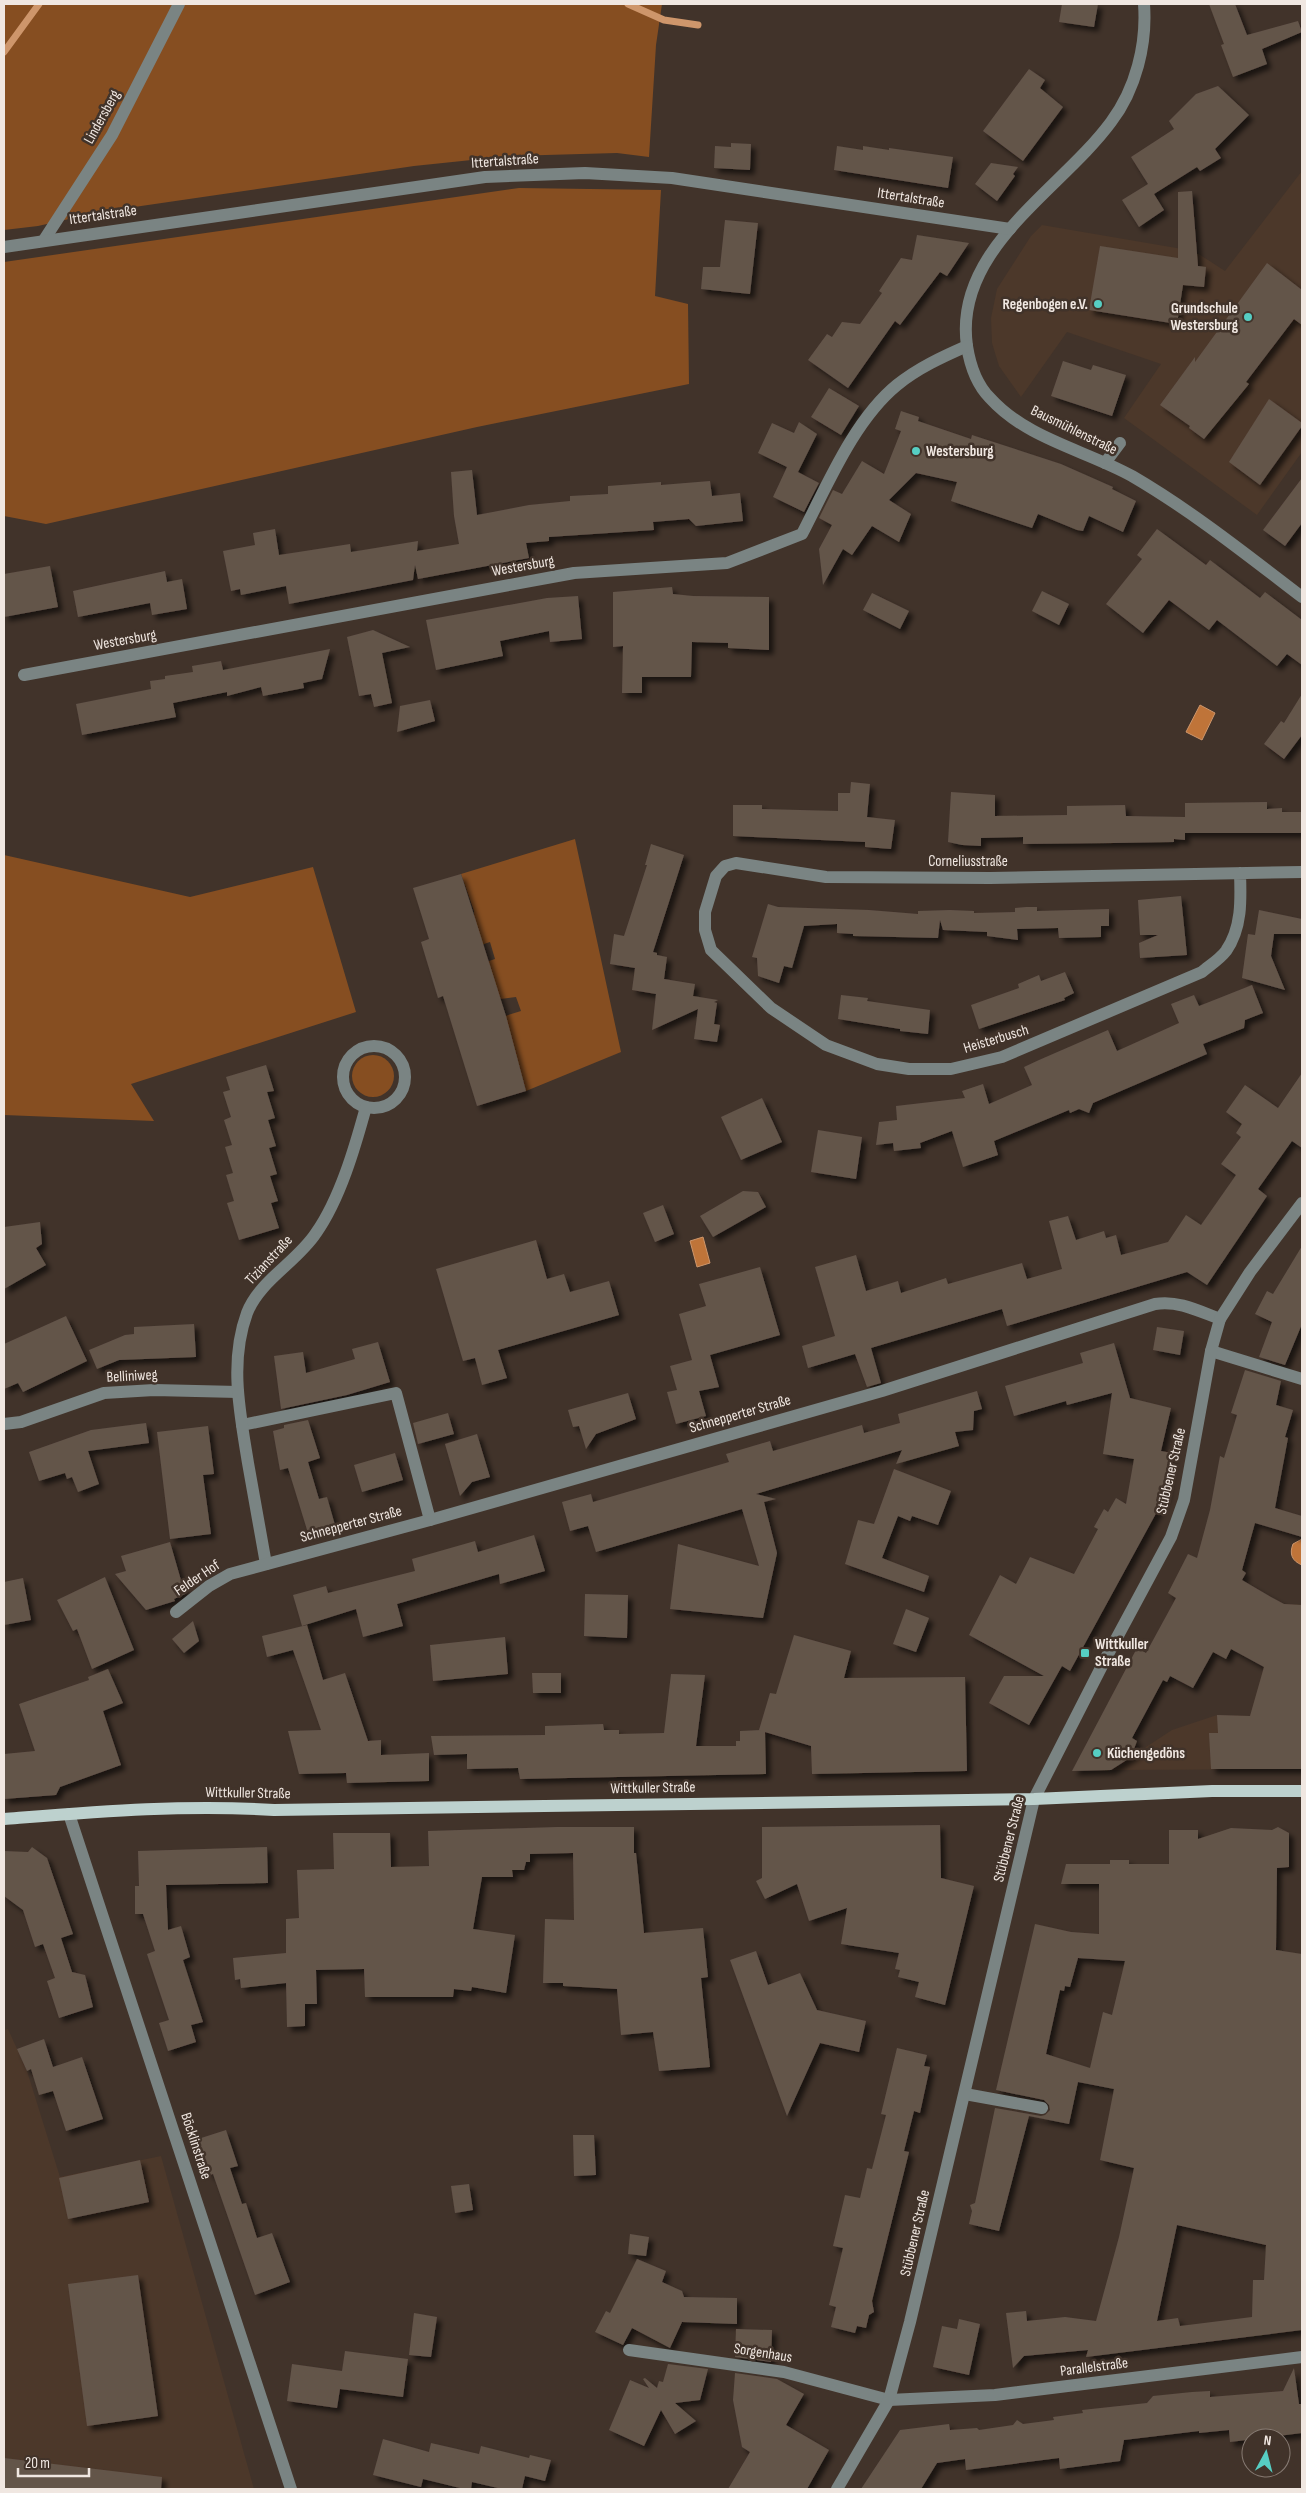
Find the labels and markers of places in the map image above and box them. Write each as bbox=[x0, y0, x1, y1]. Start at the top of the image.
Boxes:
place label: Regenbogen e.V. bbox=[1002, 295, 1088, 314]
marker: Regenbogen e.V. bbox=[1092, 298, 1104, 310]
place label: Grundschule Westersburg bbox=[1170, 299, 1239, 335]
marker: Grundschule Westersburg bbox=[1242, 311, 1254, 323]
place label: Westersburg bbox=[926, 442, 994, 461]
marker: Westersburg bbox=[910, 445, 922, 457]
place label: Wittkuller Straße bbox=[1095, 1635, 1149, 1671]
marker: Wittkuller Straße bbox=[1079, 1647, 1091, 1659]
place label: Küchengedöns bbox=[1107, 1744, 1185, 1763]
marker: Küchengedöns bbox=[1091, 1747, 1103, 1759]

